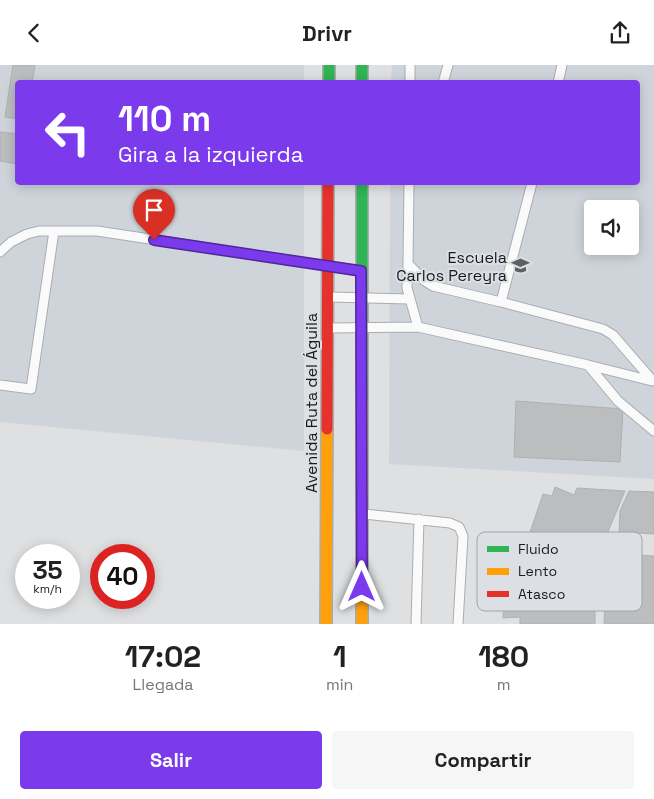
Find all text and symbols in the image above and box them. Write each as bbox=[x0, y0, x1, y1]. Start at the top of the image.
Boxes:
icon: back bbox=[20, 19, 48, 47]
text: Drivr bbox=[302, 19, 352, 47]
icon: share bbox=[606, 19, 634, 47]
text: 110 m bbox=[118, 97, 211, 141]
icon: left bbox=[35, 100, 100, 165]
text: Gira a la izquierda bbox=[118, 140, 303, 168]
pin bbox=[133, 189, 175, 240]
icon: arrive bbox=[140, 196, 168, 224]
map controls bbox=[584, 200, 639, 255]
button: sound bbox=[584, 200, 639, 255]
place label: Escuela Carlos Pereyra bbox=[396, 247, 507, 286]
school or university icon: Escuela Carlos Pereyra bbox=[511, 256, 531, 276]
street label: Avenida Ruta del Águila bbox=[301, 313, 322, 493]
legend bbox=[477, 532, 642, 611]
text: Fluido bbox=[518, 540, 559, 558]
speed limit sign: 40 bbox=[90, 544, 155, 609]
text: 35 bbox=[32, 554, 63, 586]
position arrow bbox=[335, 560, 387, 612]
text: Lento bbox=[518, 562, 557, 580]
text: km/h bbox=[33, 581, 62, 597]
text: Atasco bbox=[518, 585, 565, 603]
text: 17:02 bbox=[125, 637, 201, 676]
text: 1 bbox=[333, 637, 346, 676]
text: 180 bbox=[478, 637, 529, 676]
text: Llegada bbox=[133, 674, 193, 695]
text: min bbox=[326, 674, 353, 695]
text: m bbox=[497, 674, 511, 695]
button: Salir bbox=[20, 731, 322, 789]
button: Compartir bbox=[332, 731, 634, 789]

